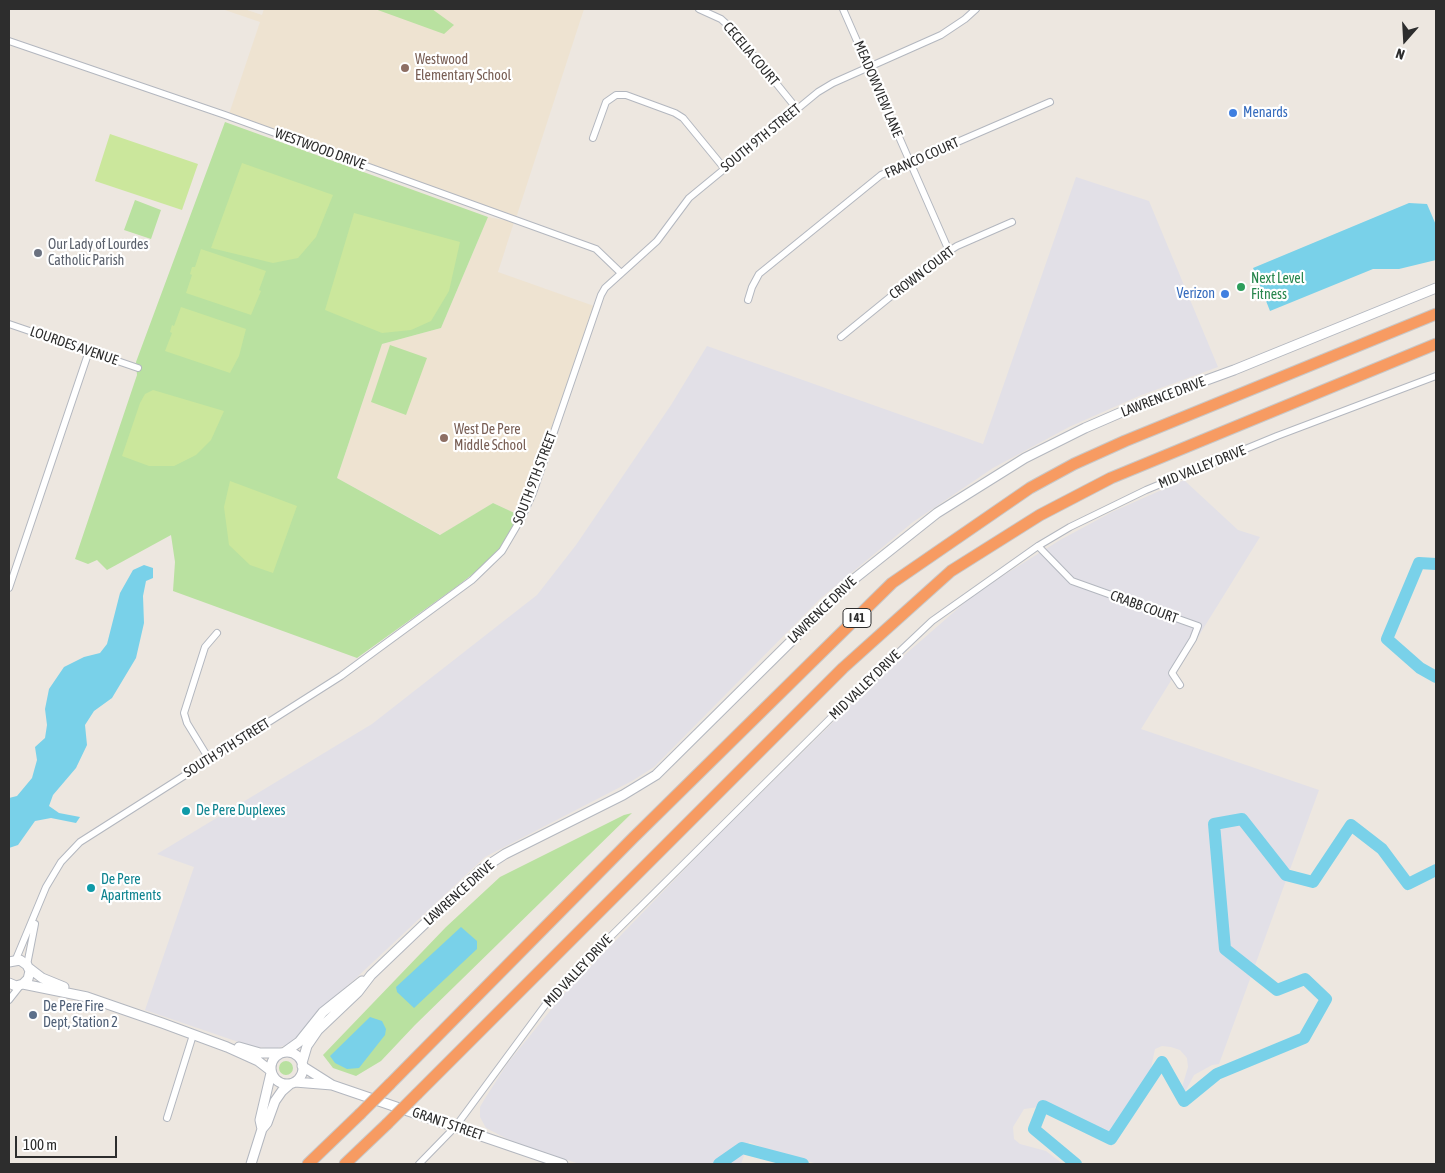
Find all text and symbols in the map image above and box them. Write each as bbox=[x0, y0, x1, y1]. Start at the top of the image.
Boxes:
north arrow bbox=[1380, 15, 1430, 65]
street label: CECELIA COURT bbox=[720, 19, 782, 89]
street label: MEADOWVIEW LANE bbox=[850, 38, 906, 140]
text: N bbox=[1394, 45, 1407, 63]
place label: Westwood Elementary School bbox=[415, 52, 511, 84]
marker: Westwood Elementary School bbox=[399, 62, 411, 74]
street label: SOUTH 9TH STREET bbox=[717, 101, 805, 175]
place label: Menards bbox=[1243, 105, 1288, 121]
marker: Menards bbox=[1227, 107, 1239, 119]
street label: WESTWOOD DRIVE bbox=[272, 125, 368, 173]
street label: FRANCO COURT bbox=[882, 134, 962, 182]
place label: Our Lady of Lourdes Catholic Parish bbox=[48, 237, 148, 270]
street label: CROWN COURT bbox=[886, 243, 958, 303]
marker: Our Lady of Lourdes Catholic Parish bbox=[32, 247, 44, 259]
place label: Next Level Fitness bbox=[1251, 271, 1304, 304]
marker: Next Level Fitness bbox=[1235, 281, 1247, 293]
place label: Verizon bbox=[1177, 286, 1215, 302]
marker: Verizon bbox=[1219, 288, 1231, 300]
street label: LOURDES AVENUE bbox=[28, 323, 120, 369]
street label: LAWRENCE DRIVE bbox=[1119, 373, 1207, 421]
place label: West De Pere Middle School bbox=[454, 422, 526, 454]
street label: SOUTH 9TH STREET bbox=[510, 429, 560, 527]
marker: West De Pere Middle School bbox=[438, 432, 450, 444]
street label: MID VALLEY DRIVE bbox=[1156, 442, 1248, 492]
street label: LAWRENCE DRIVE bbox=[784, 573, 860, 647]
street label: CRABB COURT bbox=[1108, 587, 1180, 627]
road number: I 41 bbox=[843, 608, 871, 628]
street label: MID VALLEY DRIVE bbox=[826, 647, 904, 723]
street label: SOUTH 9TH STREET bbox=[181, 715, 273, 781]
place label: De Pere Duplexes bbox=[196, 803, 285, 819]
marker: De Pere Duplexes bbox=[180, 805, 192, 817]
street label: LAWRENCE DRIVE bbox=[420, 857, 498, 929]
place label: De Pere Apartments bbox=[101, 872, 161, 904]
marker: De Pere Apartments bbox=[85, 882, 97, 894]
street label: MID VALLEY DRIVE bbox=[540, 932, 616, 1010]
place label: De Pere Fire Dept, Station 2 bbox=[43, 999, 118, 1032]
marker: De Pere Fire Dept, Station 2 bbox=[27, 1009, 39, 1021]
street label: GRANT STREET bbox=[410, 1104, 486, 1144]
scale bar bbox=[18, 1126, 120, 1158]
text: 100 m bbox=[23, 1136, 57, 1153]

